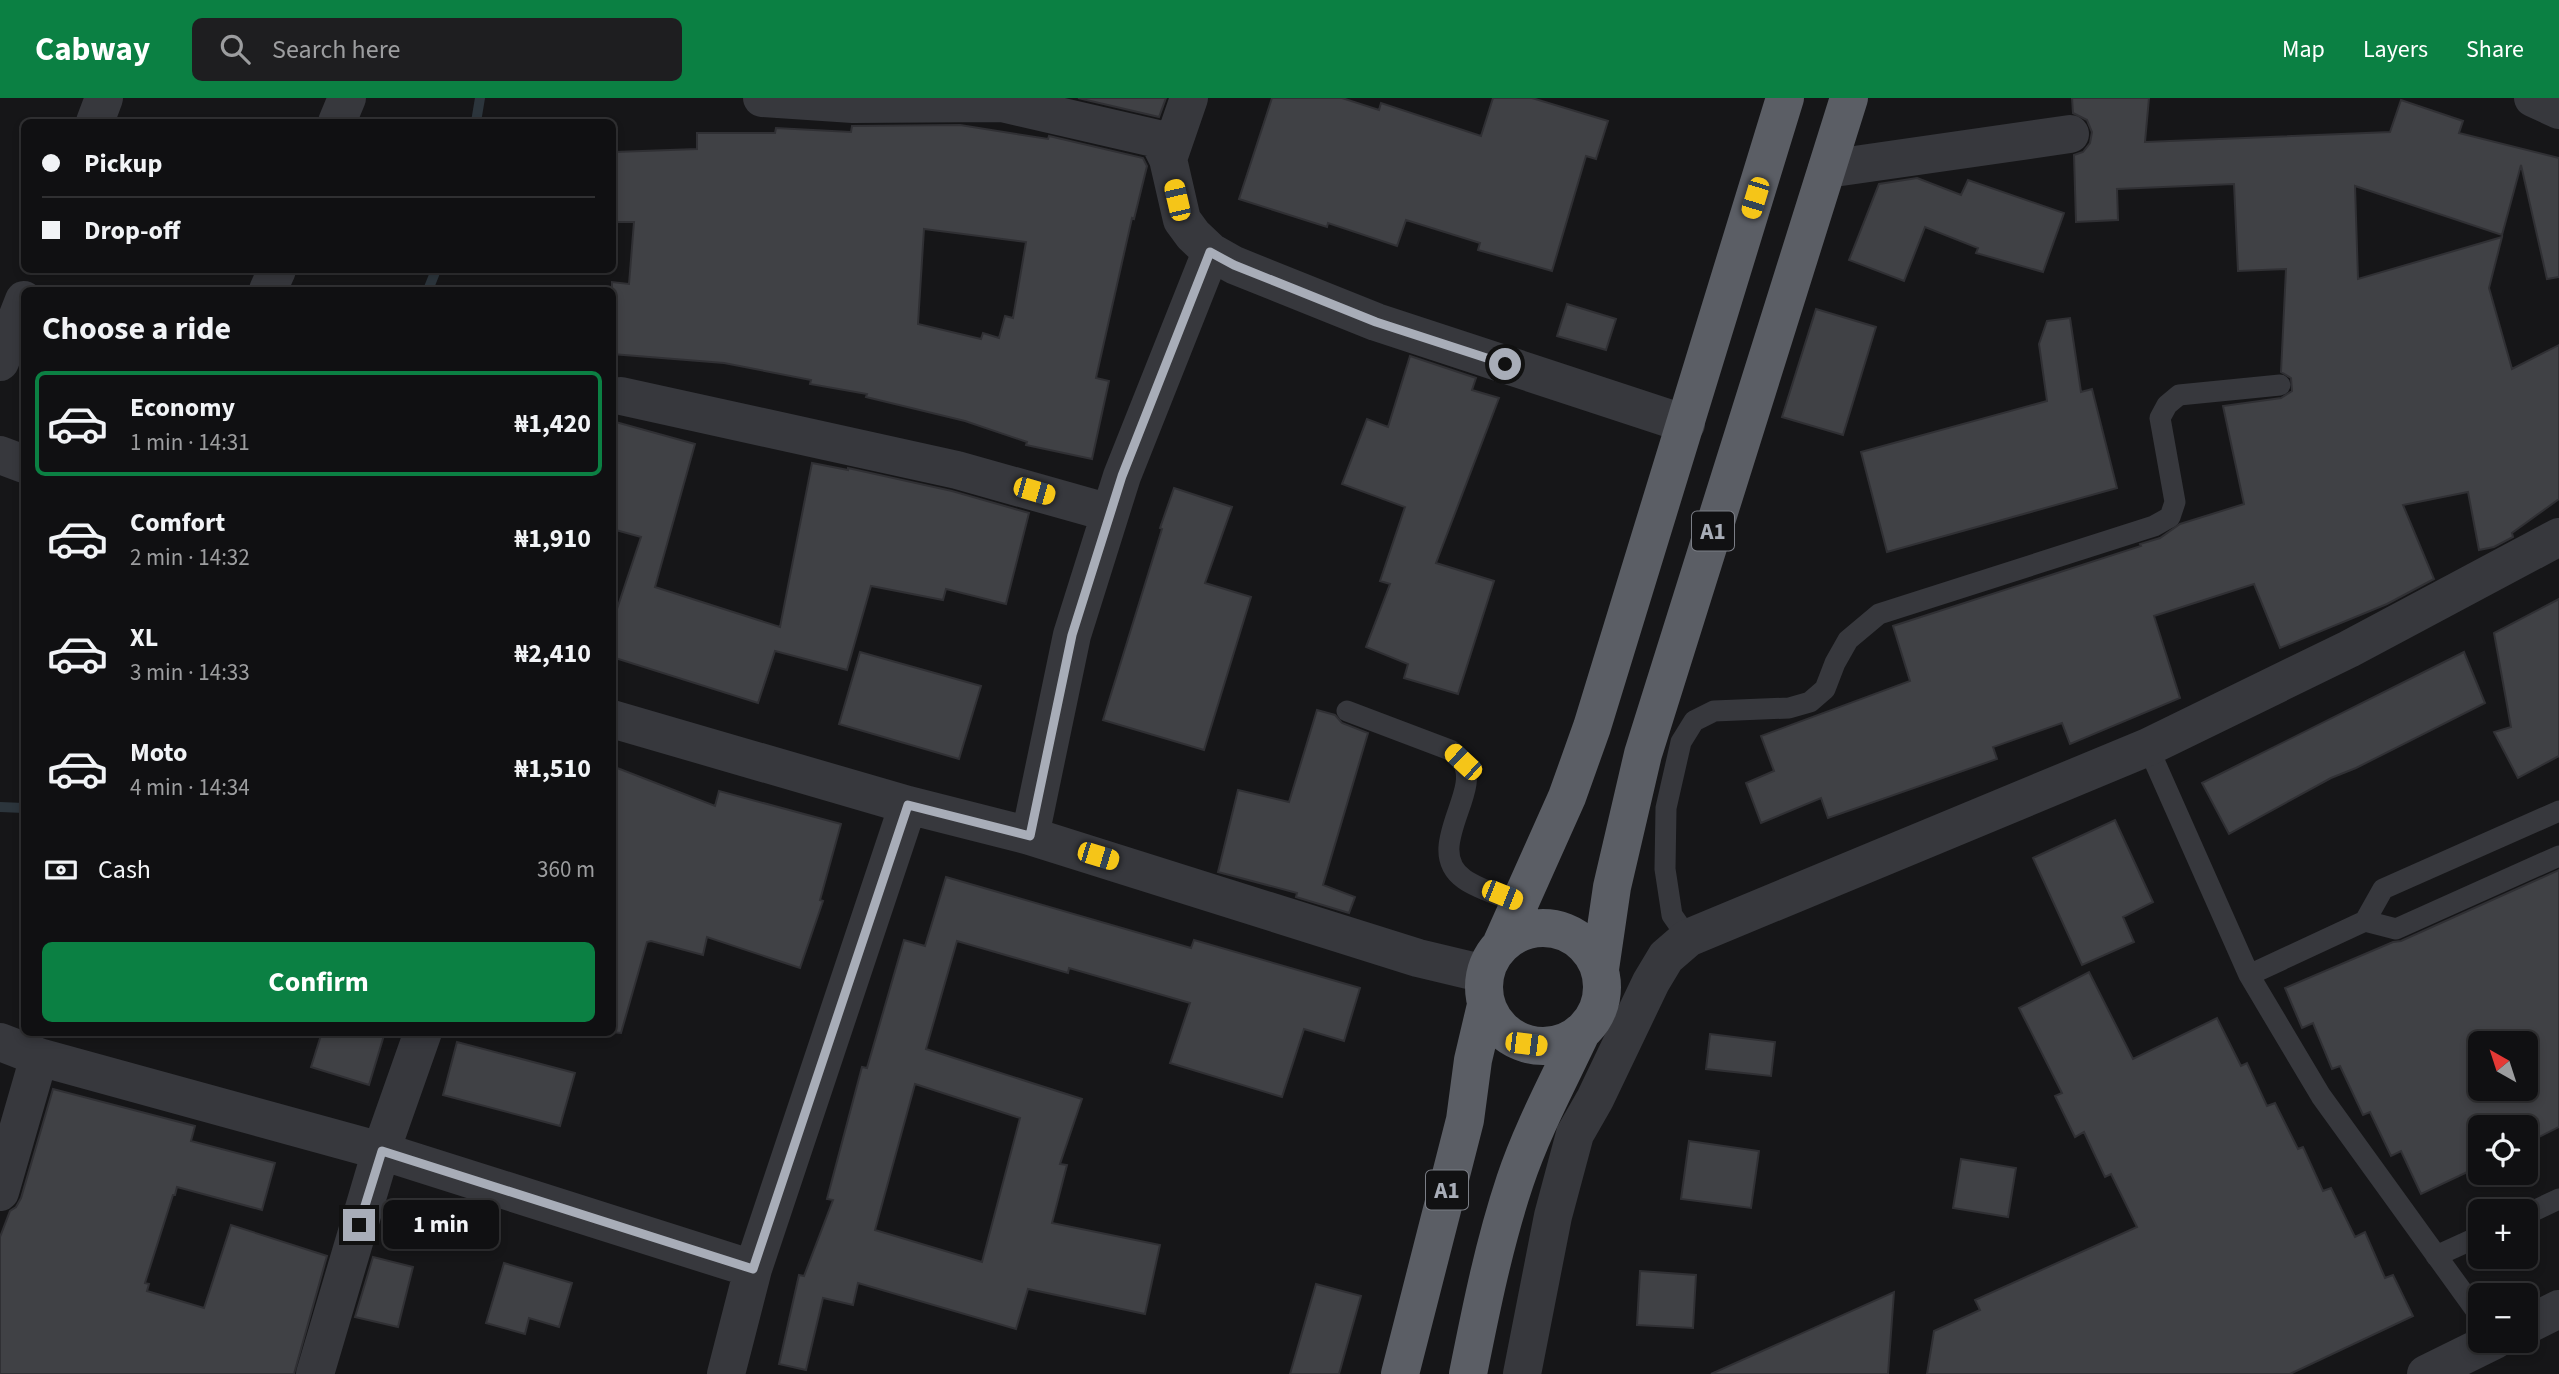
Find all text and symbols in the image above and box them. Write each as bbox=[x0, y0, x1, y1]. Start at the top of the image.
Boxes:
search box bbox=[192, 18, 682, 81]
text: Cabway bbox=[35, 26, 150, 73]
icon: search bbox=[216, 30, 254, 68]
text: Search here bbox=[272, 31, 400, 68]
text: Map bbox=[2282, 32, 2325, 67]
text: Layers bbox=[2363, 32, 2428, 67]
text: Share bbox=[2466, 32, 2524, 67]
text: Pickup bbox=[84, 145, 162, 182]
car bbox=[1739, 175, 1772, 221]
car bbox=[1163, 177, 1192, 223]
text: Drop-off bbox=[84, 212, 180, 249]
text: Choose a ride bbox=[42, 306, 231, 352]
route start bbox=[1489, 348, 1521, 380]
text: Economy bbox=[130, 389, 235, 426]
icon: car bbox=[46, 392, 109, 455]
text: ₦1,420 bbox=[515, 405, 591, 442]
text: 1 min · 14:31 bbox=[130, 426, 250, 459]
car bbox=[1011, 475, 1058, 507]
text: Comfort bbox=[130, 504, 225, 541]
icon: car bbox=[46, 507, 109, 570]
road number: A1 bbox=[1692, 512, 1734, 550]
text: ₦1,910 bbox=[515, 520, 591, 557]
text: 2 min · 14:32 bbox=[130, 541, 250, 574]
text: XL bbox=[130, 619, 158, 656]
icon: car bbox=[46, 622, 109, 685]
text: ₦2,410 bbox=[515, 635, 591, 672]
text: 3 min · 14:33 bbox=[130, 656, 250, 689]
text: Moto bbox=[130, 734, 187, 771]
icon: car bbox=[46, 737, 109, 800]
car bbox=[1441, 740, 1486, 784]
text: ₦1,510 bbox=[515, 750, 591, 787]
text: 4 min · 14:34 bbox=[130, 771, 250, 804]
car bbox=[1075, 840, 1122, 872]
icon: cash bbox=[42, 851, 80, 889]
text: Cash bbox=[98, 851, 151, 888]
text: 360 m bbox=[537, 853, 595, 886]
car bbox=[1479, 877, 1526, 913]
button: Confirm bbox=[42, 942, 595, 1022]
car bbox=[1504, 1031, 1549, 1057]
north arrow bbox=[2468, 1031, 2538, 1101]
map controls bbox=[2468, 1031, 2538, 1353]
button: locate bbox=[2468, 1115, 2538, 1185]
road number: A1 bbox=[1426, 1170, 1468, 1210]
button: + bbox=[2468, 1199, 2538, 1269]
callout: 1 min bbox=[384, 1200, 499, 1250]
text: 1 min bbox=[413, 1208, 469, 1241]
route end bbox=[343, 1209, 375, 1241]
button: − bbox=[2468, 1283, 2538, 1353]

